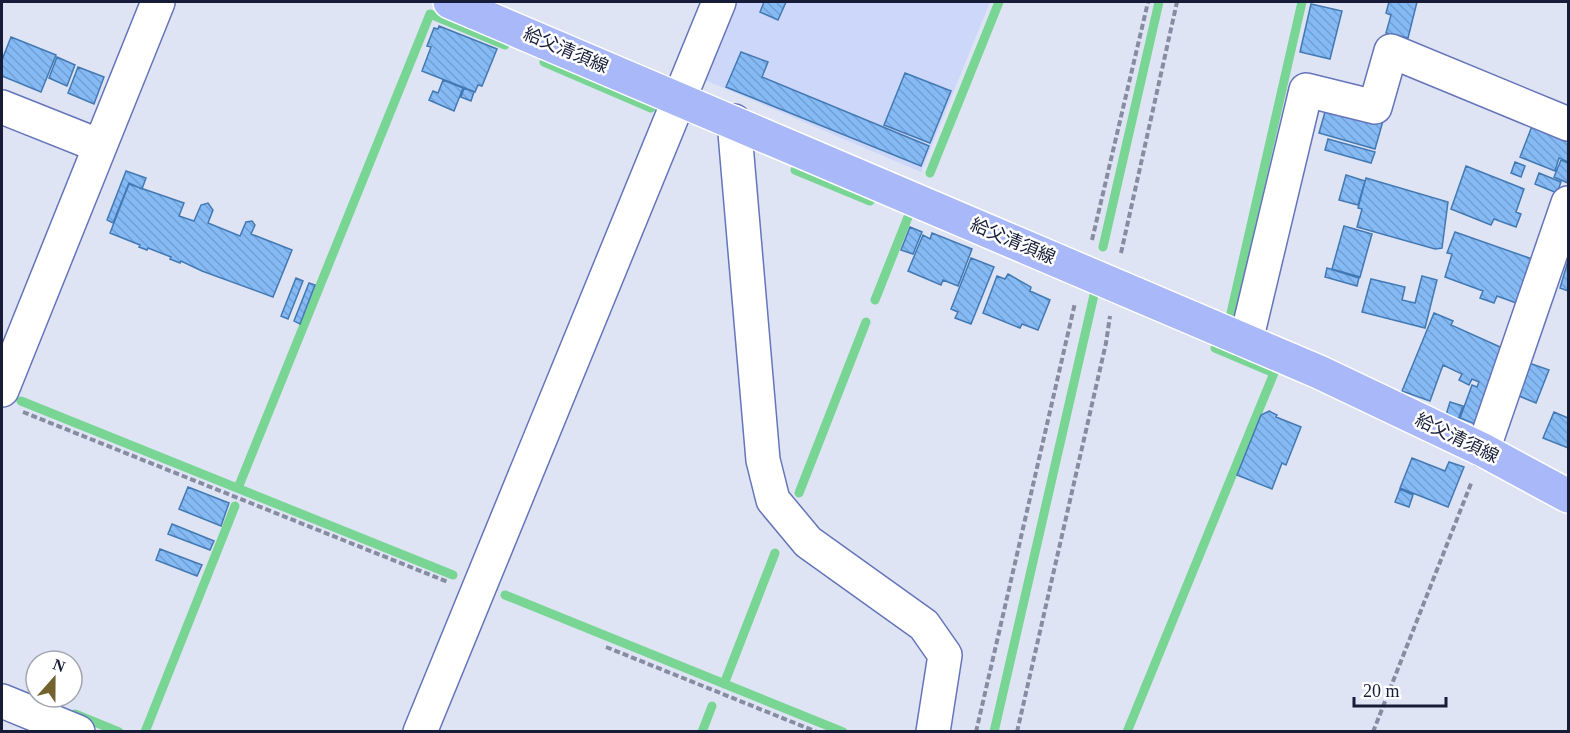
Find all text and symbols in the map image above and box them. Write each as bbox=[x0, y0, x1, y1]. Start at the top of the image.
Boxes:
street label: 給父清須線 bbox=[521, 23, 611, 77]
street label: 給父清須線 bbox=[968, 214, 1058, 268]
street label: 給父清須線 bbox=[1412, 409, 1502, 467]
north arrow bbox=[24, 649, 84, 709]
text: N bbox=[51, 655, 68, 676]
scale bar bbox=[1354, 670, 1446, 708]
text: 20 m bbox=[1363, 681, 1400, 701]

